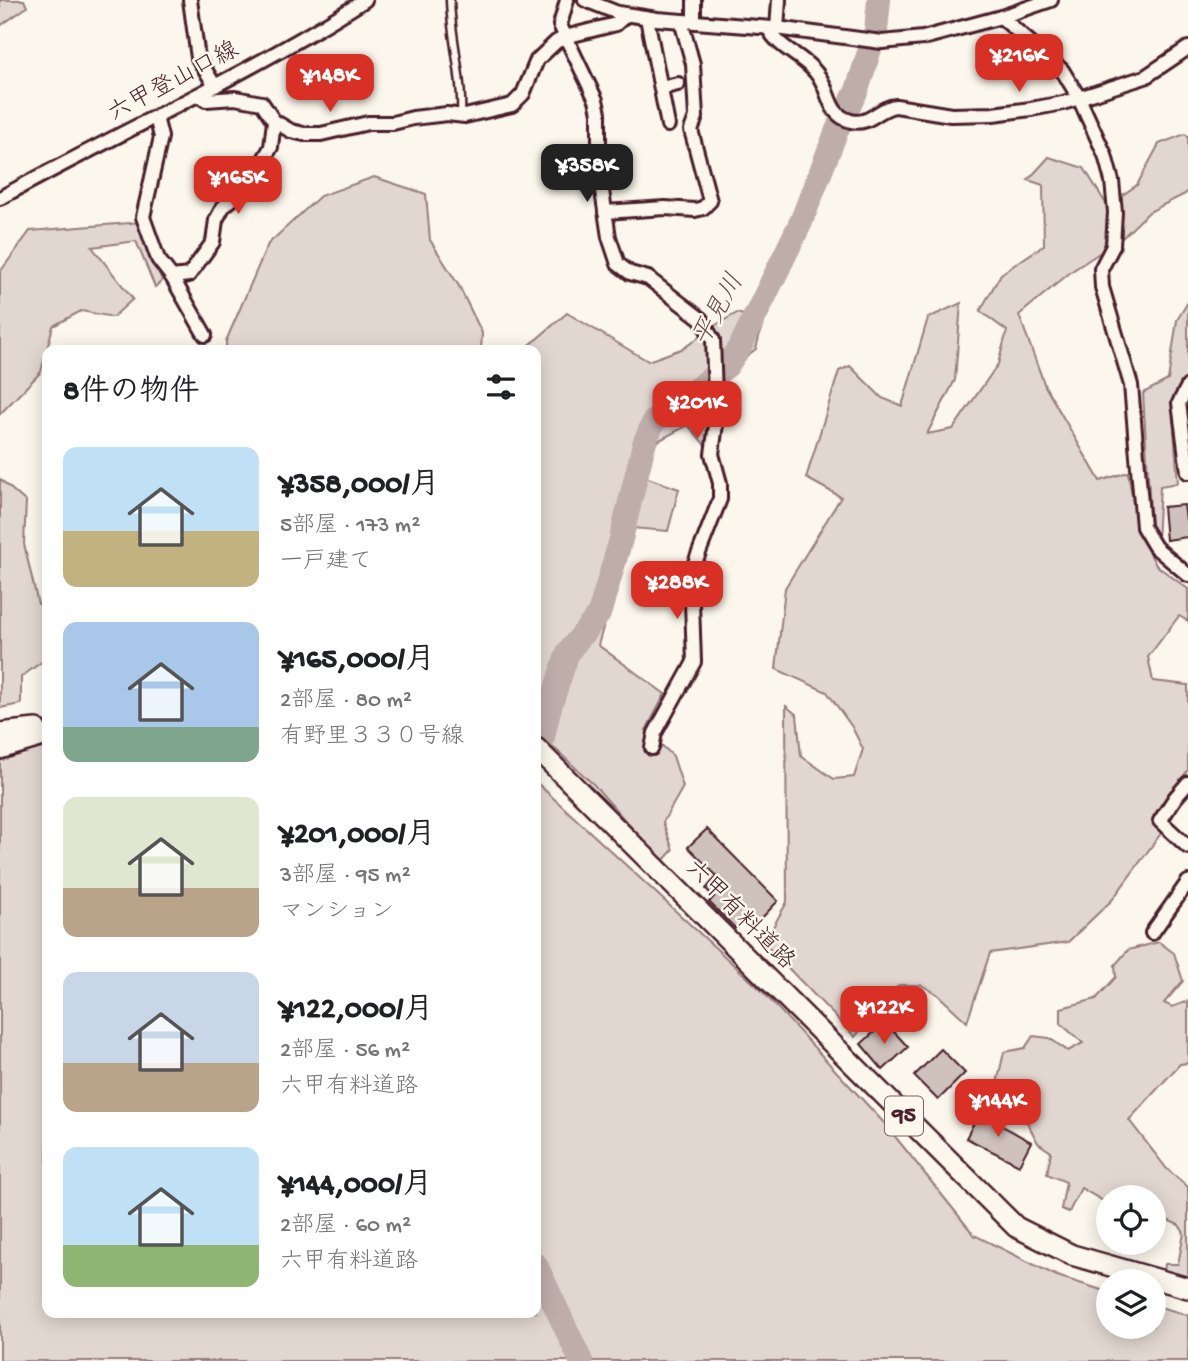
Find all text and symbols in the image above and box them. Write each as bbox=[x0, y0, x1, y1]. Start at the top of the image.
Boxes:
pin: ¥216K bbox=[970, 34, 1068, 94]
street label: 六甲登山口線 bbox=[103, 36, 244, 130]
text: ¥216K bbox=[991, 43, 1047, 70]
pin: ¥148K bbox=[281, 54, 379, 114]
text: ¥148K bbox=[302, 63, 358, 90]
pin: ¥358K bbox=[538, 144, 636, 204]
text: ¥358K bbox=[557, 153, 617, 180]
pin: ¥165K bbox=[189, 156, 287, 216]
text: ¥165K bbox=[210, 165, 266, 192]
water label: 平見川 bbox=[688, 269, 752, 353]
icon: filters bbox=[482, 368, 520, 406]
text: 8件の物件 bbox=[63, 376, 199, 411]
pin: ¥201K bbox=[648, 382, 746, 441]
text: ¥201K bbox=[669, 390, 725, 417]
text: ¥358,000/月 bbox=[280, 469, 439, 504]
icon: home bbox=[119, 475, 203, 559]
text: 5部屋 · 173 m² bbox=[280, 513, 420, 540]
text: 一戸建て bbox=[280, 549, 372, 576]
pin: ¥288K bbox=[628, 562, 726, 621]
text: ¥288K bbox=[647, 570, 707, 597]
text: ¥165,000/月 bbox=[280, 644, 435, 679]
icon: home bbox=[119, 650, 203, 734]
text: 2部屋 · 80 m² bbox=[280, 688, 412, 715]
text: 有野里３３０号線 bbox=[280, 724, 464, 751]
text: ¥201,000/月 bbox=[280, 819, 436, 854]
icon: home bbox=[119, 825, 203, 909]
street label: 六甲有料道路 bbox=[678, 854, 801, 977]
text: 3部屋 · 95 m² bbox=[280, 863, 411, 890]
text: マンション bbox=[280, 899, 394, 926]
pin: ¥122K bbox=[835, 986, 933, 1046]
text: ¥122,000/月 bbox=[280, 994, 433, 1029]
text: ¥122K bbox=[856, 995, 912, 1022]
icon: home bbox=[119, 1000, 203, 1084]
text: 2部屋 · 56 m² bbox=[280, 1038, 410, 1065]
text: 六甲有料道路 bbox=[280, 1074, 418, 1101]
pin: ¥144K bbox=[949, 1080, 1047, 1139]
text: ¥144K bbox=[971, 1088, 1025, 1115]
road number: 95 bbox=[885, 1096, 923, 1135]
text: ¥144,000/月 bbox=[280, 1169, 432, 1204]
icon: home bbox=[119, 1175, 203, 1259]
map controls bbox=[1096, 1185, 1166, 1339]
button: locate bbox=[1096, 1185, 1166, 1255]
text: 2部屋 · 60 m² bbox=[280, 1213, 411, 1240]
text: 六甲有料道路 bbox=[280, 1249, 418, 1276]
button: layers bbox=[1096, 1269, 1166, 1339]

